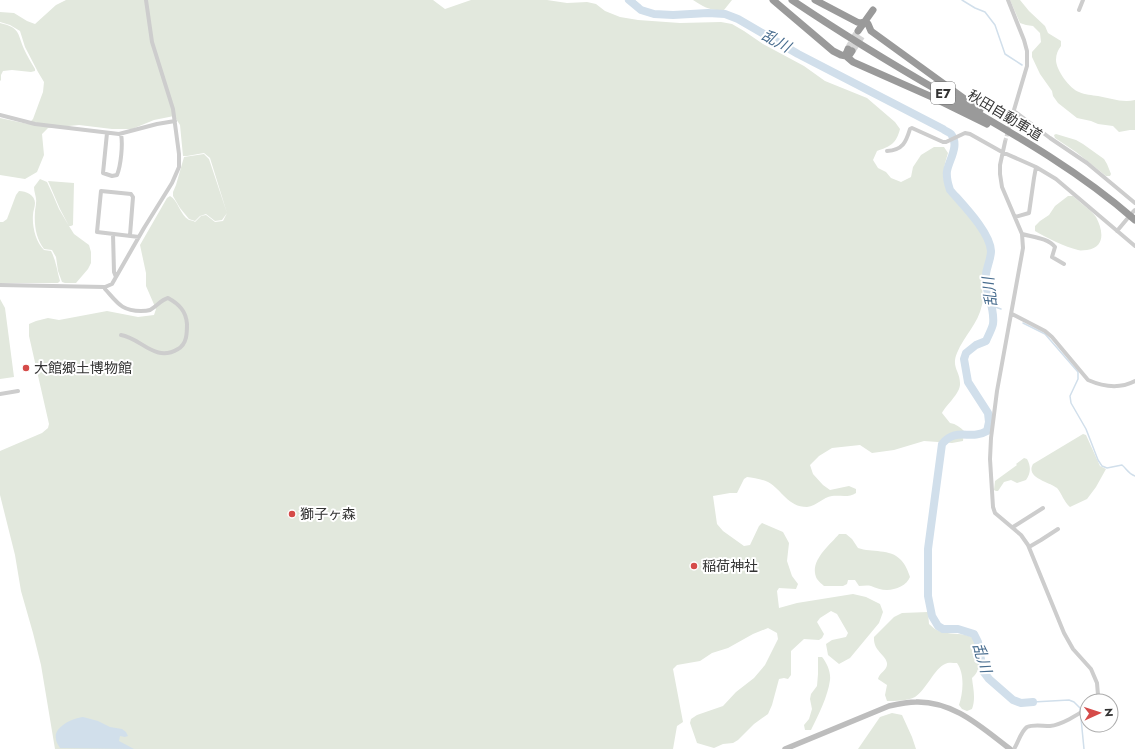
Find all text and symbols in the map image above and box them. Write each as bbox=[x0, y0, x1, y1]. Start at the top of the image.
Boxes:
water label: 乱川 bbox=[758, 24, 796, 59]
road number: E7 bbox=[931, 82, 955, 104]
street label: 秋田自動車道 bbox=[964, 85, 1046, 145]
water label: 乱川 bbox=[977, 274, 1003, 308]
place label: 大館郷土博物館 bbox=[34, 358, 132, 378]
marker: 大館郷土博物館 bbox=[21, 363, 31, 373]
place label: 獅子ヶ森 bbox=[300, 504, 356, 524]
marker: 獅子ヶ森 bbox=[287, 509, 297, 519]
place label: 稲荷神社 bbox=[702, 556, 758, 576]
marker: 稲荷神社 bbox=[689, 561, 699, 571]
water label: 乱川 bbox=[967, 640, 997, 677]
north arrow bbox=[1079, 693, 1119, 733]
text: N bbox=[1101, 708, 1117, 717]

